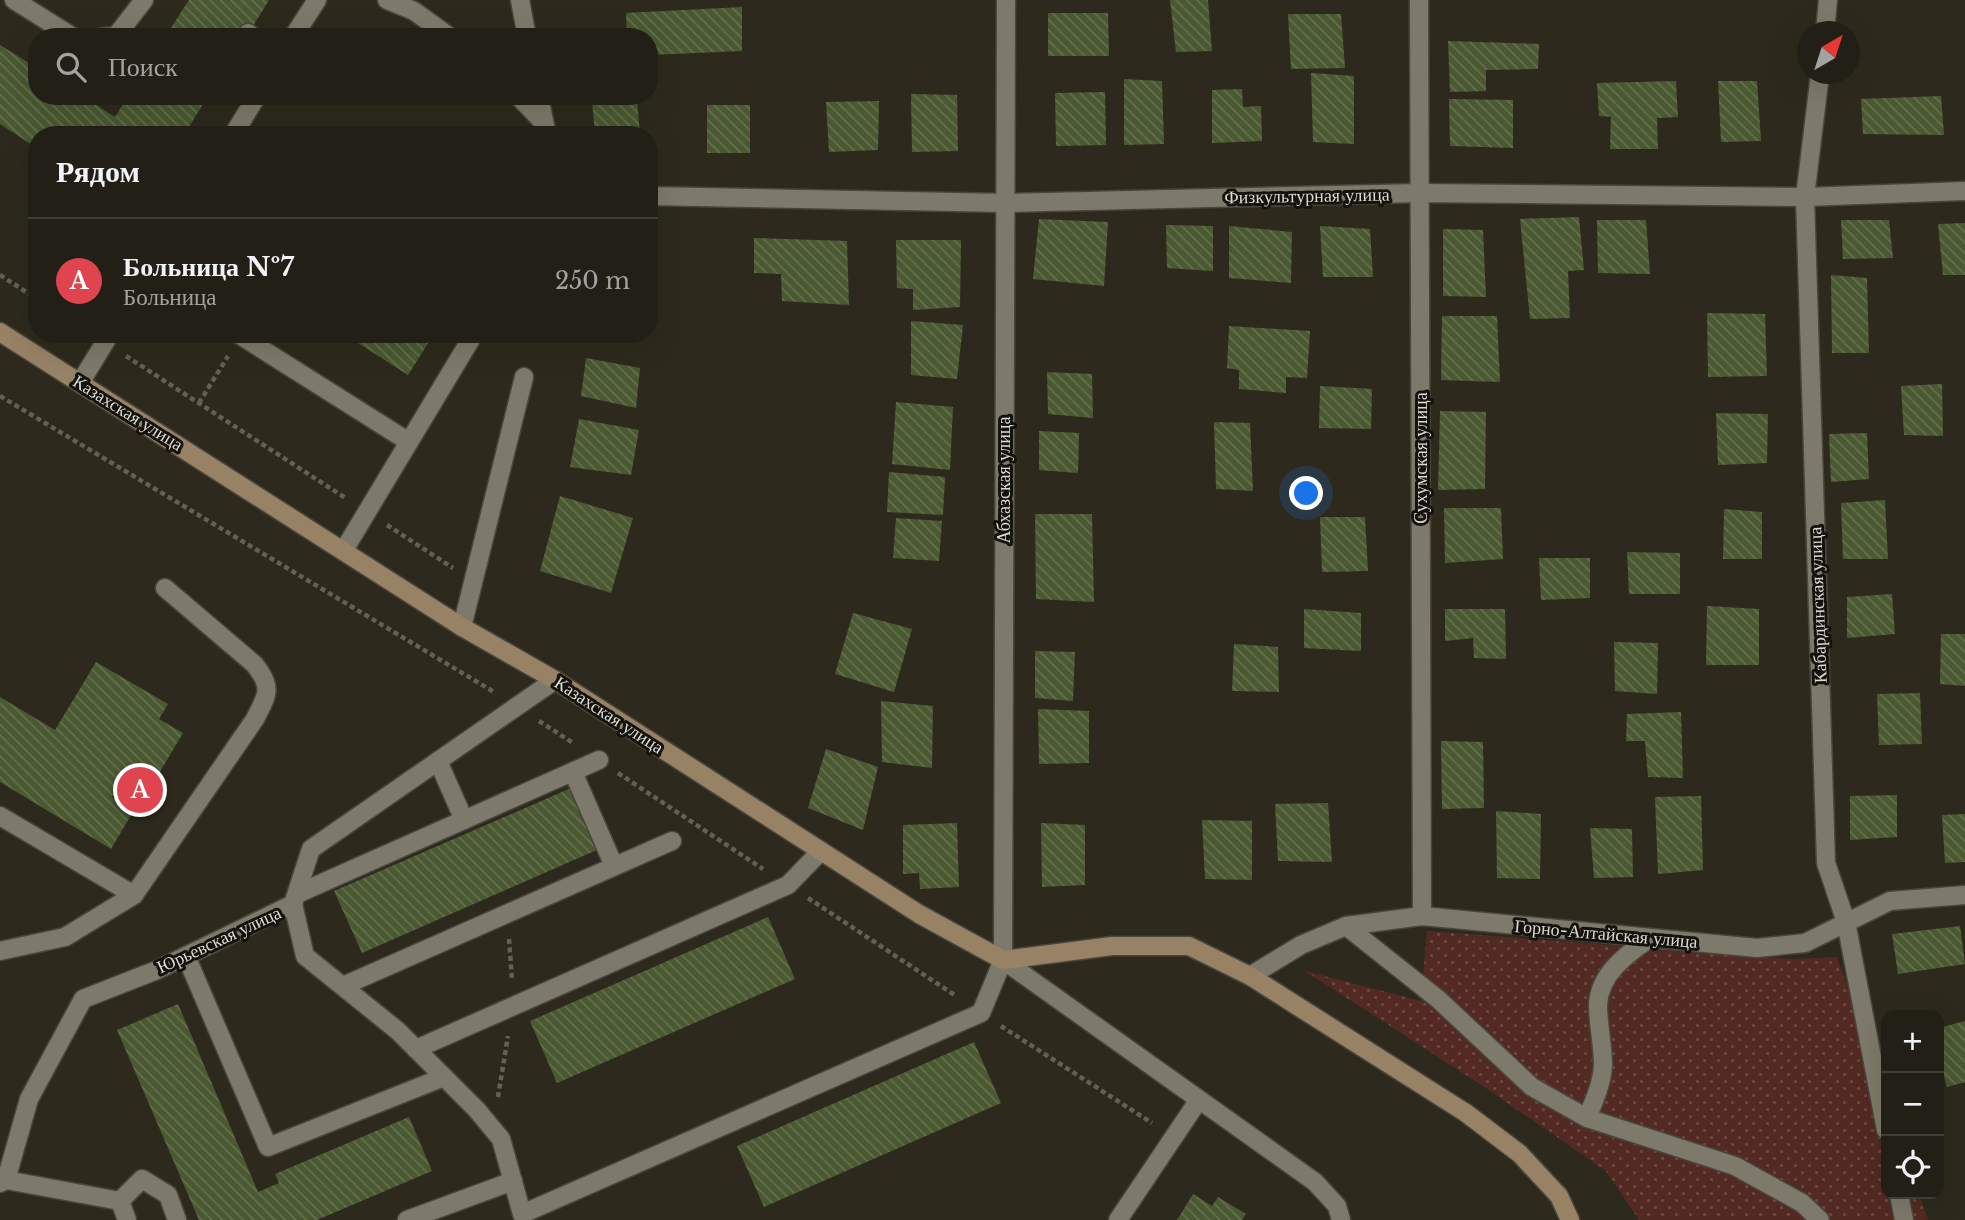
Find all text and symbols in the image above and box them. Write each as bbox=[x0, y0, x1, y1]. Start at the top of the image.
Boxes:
north arrow bbox=[1797, 21, 1860, 84]
search box bbox=[28, 28, 658, 105]
icon: search bbox=[52, 48, 90, 86]
text: Поиск bbox=[108, 51, 178, 83]
text: Рядом bbox=[56, 153, 140, 190]
street label: Физкультурная улица bbox=[1224, 184, 1390, 208]
text: Больница №7 bbox=[123, 251, 294, 283]
text: A bbox=[70, 267, 88, 295]
text: 250 m bbox=[555, 267, 630, 295]
text: Больница bbox=[123, 283, 217, 311]
street label: Казахская улица bbox=[69, 370, 187, 456]
street label: Сухумская улица bbox=[1410, 392, 1432, 524]
street label: Абхазская улица bbox=[993, 417, 1015, 543]
your location bbox=[1289, 476, 1323, 510]
street label: Кабардинская улица bbox=[1804, 526, 1832, 684]
street label: Казахская улица bbox=[550, 672, 668, 758]
pin: A bbox=[117, 764, 163, 816]
street label: Юрьевская улица bbox=[153, 902, 285, 978]
street label: Горно-Алтайская улица bbox=[1513, 915, 1699, 953]
map controls bbox=[1881, 1010, 1944, 1199]
button: + bbox=[1881, 1010, 1944, 1073]
button: − bbox=[1881, 1073, 1944, 1136]
button: locate bbox=[1881, 1136, 1944, 1199]

